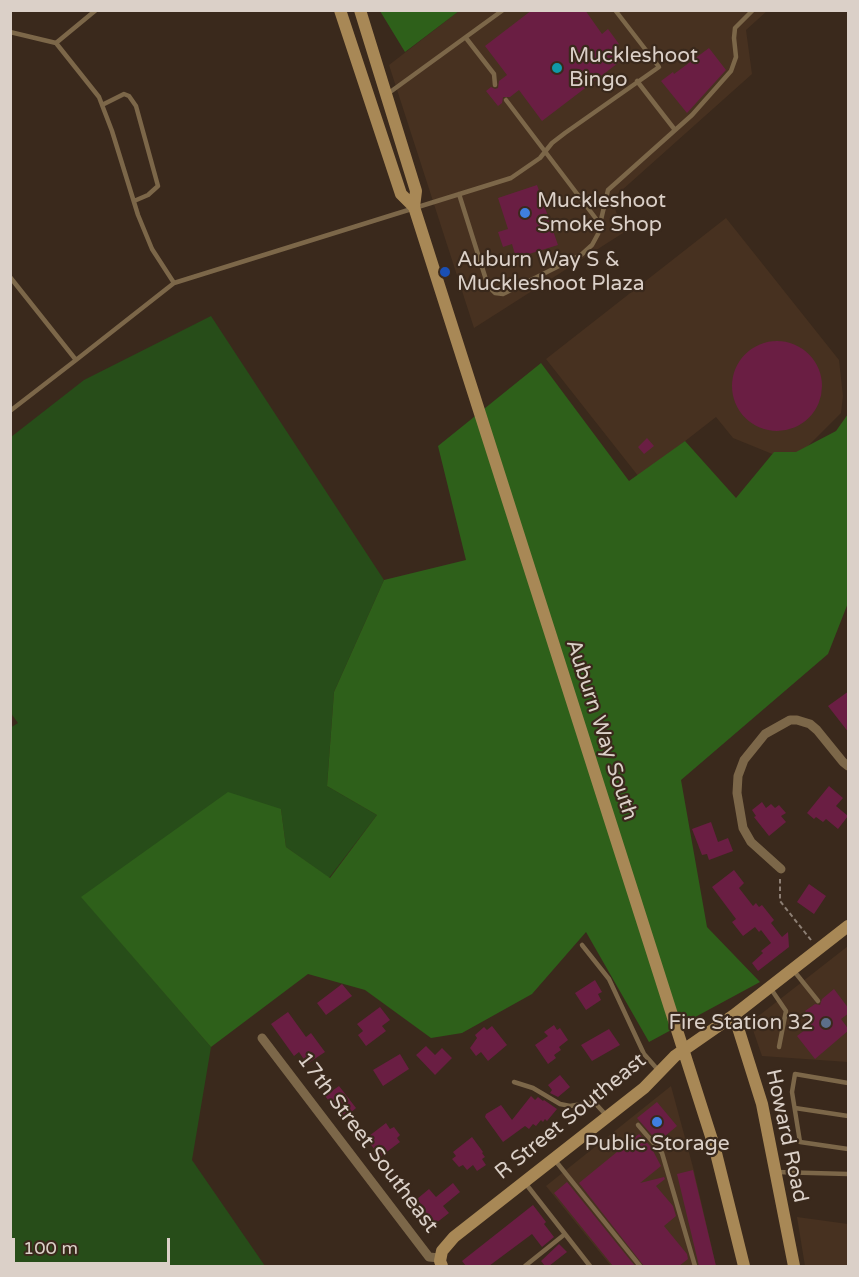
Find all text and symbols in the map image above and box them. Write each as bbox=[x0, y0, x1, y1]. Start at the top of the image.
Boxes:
place label: Muckleshoot Bingo bbox=[569, 43, 698, 93]
marker: Muckleshoot Bingo bbox=[550, 61, 564, 75]
place label: Muckleshoot Smoke Shop bbox=[537, 188, 666, 238]
marker: Muckleshoot Smoke Shop bbox=[518, 206, 532, 220]
place label: Auburn Way S & Muckleshoot Plaza bbox=[457, 247, 645, 297]
marker: Auburn Way S & Muckleshoot Plaza bbox=[438, 265, 452, 279]
street label: Auburn Way South bbox=[560, 636, 642, 824]
place label: Fire Station 32 bbox=[668, 1010, 814, 1036]
marker: Fire Station 32 bbox=[819, 1016, 833, 1030]
street label: 17th Street Southeast bbox=[291, 1048, 443, 1238]
street label: R Street Southeast bbox=[490, 1048, 652, 1186]
street label: Howard Road bbox=[760, 1067, 812, 1205]
marker: Public Storage bbox=[650, 1115, 664, 1129]
place label: Public Storage bbox=[584, 1131, 730, 1157]
scale bar bbox=[15, 1226, 172, 1264]
text: 100 m bbox=[23, 1237, 78, 1259]

